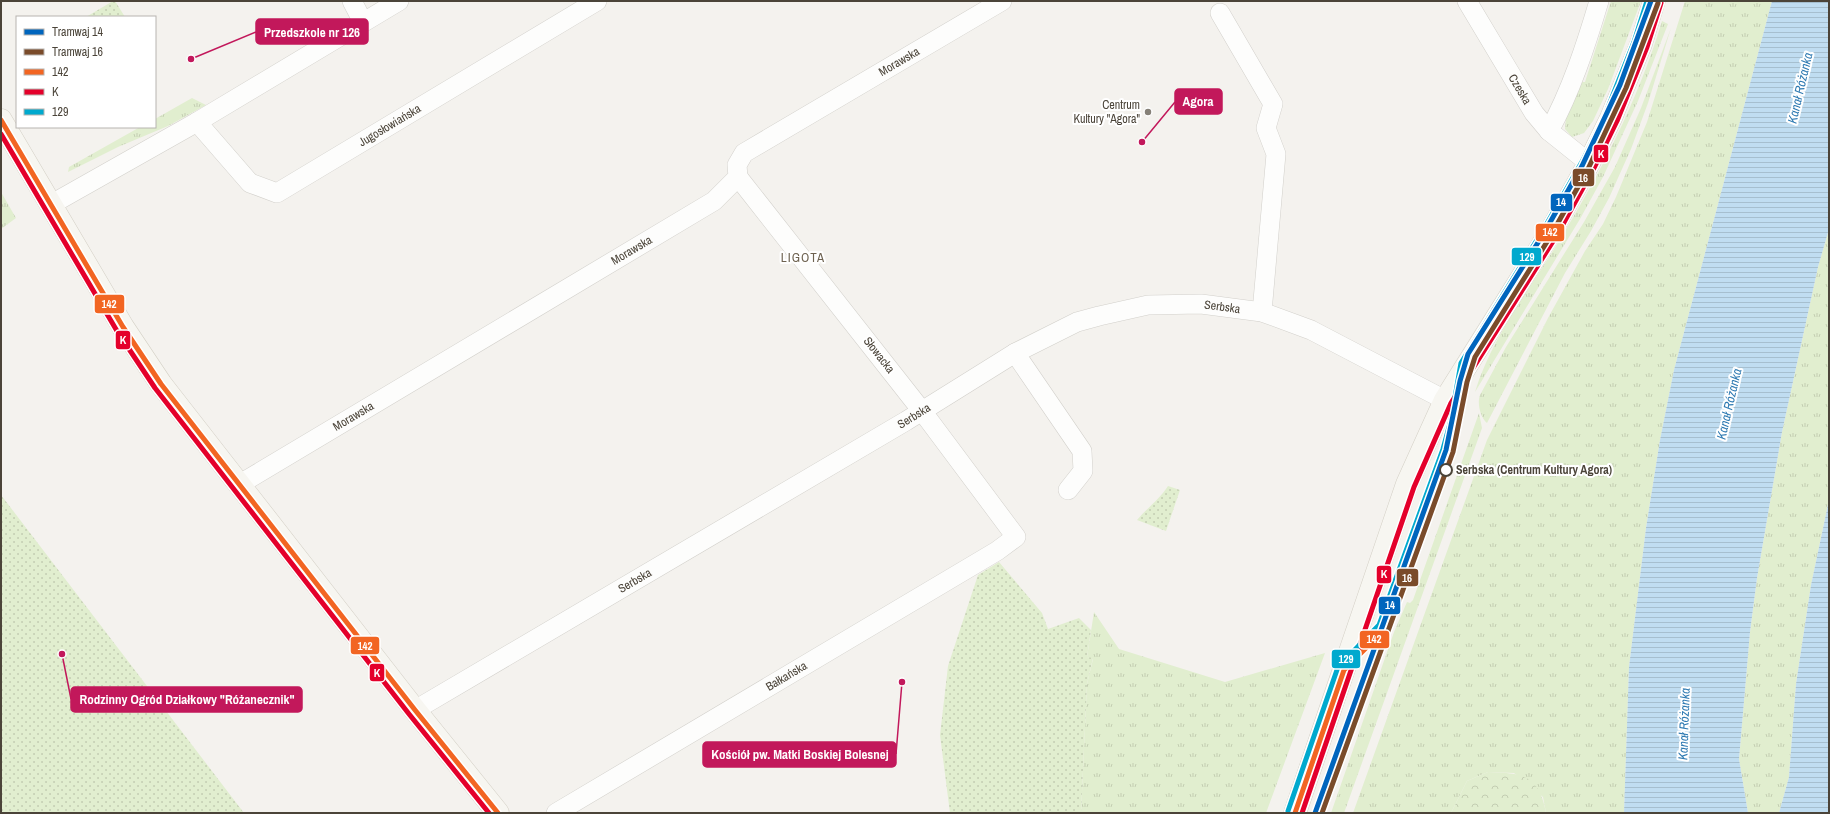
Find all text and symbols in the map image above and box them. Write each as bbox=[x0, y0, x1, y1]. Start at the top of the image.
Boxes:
legend bbox=[16, 16, 156, 128]
callout: Przedszkole nr 126 bbox=[256, 19, 368, 44]
text: Tramwaj 14 bbox=[52, 24, 104, 40]
text: Przedszkole nr 126 bbox=[264, 24, 360, 41]
street label: Morawska bbox=[876, 43, 923, 80]
text: Tramwaj 16 bbox=[52, 44, 103, 60]
water label: Kanał Różanka bbox=[1784, 51, 1816, 125]
text: 142 bbox=[52, 64, 68, 80]
street label: Czeska bbox=[1505, 71, 1535, 108]
text: K bbox=[52, 84, 59, 100]
callout: Agora bbox=[1175, 89, 1222, 114]
text: Agora bbox=[1183, 93, 1213, 110]
place label: Centrum Kultury "Agora" bbox=[1073, 97, 1140, 127]
street label: Jugosłowiańska bbox=[355, 100, 424, 150]
text: 129 bbox=[52, 104, 68, 120]
marker: Centrum Kultury "Agora" bbox=[1143, 107, 1153, 117]
line badge: K bbox=[1593, 144, 1609, 163]
text: K bbox=[1598, 147, 1605, 161]
line badge: 16 bbox=[1572, 168, 1595, 187]
text: 16 bbox=[1578, 171, 1588, 185]
line badge: 14 bbox=[1550, 193, 1573, 212]
text: 14 bbox=[1556, 195, 1566, 209]
line badge: 142 bbox=[1535, 223, 1565, 242]
text: 142 bbox=[1542, 225, 1558, 239]
street label: Morawska bbox=[608, 232, 655, 269]
line badge: 129 bbox=[1511, 247, 1542, 266]
district label: LIGOTA bbox=[781, 249, 825, 266]
text: 129 bbox=[1519, 250, 1535, 264]
line badge: 142 bbox=[94, 294, 125, 314]
text: 142 bbox=[101, 297, 117, 311]
street label: Serbska bbox=[1203, 297, 1242, 317]
line badge: K bbox=[115, 330, 131, 350]
text: K bbox=[120, 333, 127, 347]
street label: Słowacka bbox=[860, 333, 899, 377]
water label: Kanał Różanka bbox=[1713, 367, 1745, 441]
street label: Morawska bbox=[330, 398, 377, 435]
street label: Serbska bbox=[894, 399, 934, 432]
place label: Serbska (Centrum Kultury Agora) bbox=[1456, 462, 1612, 478]
marker: Serbska (Centrum Kultury Agora) bbox=[1439, 463, 1453, 477]
street label: Serbska bbox=[615, 564, 655, 597]
line badge: K bbox=[1376, 565, 1392, 584]
text: K bbox=[1381, 567, 1388, 581]
line badge: 16 bbox=[1396, 568, 1419, 587]
text: 16 bbox=[1402, 571, 1412, 585]
line badge: 14 bbox=[1378, 596, 1401, 615]
text: 14 bbox=[1385, 598, 1395, 612]
line badge: 142 bbox=[1359, 630, 1390, 649]
text: 142 bbox=[1366, 632, 1382, 646]
line badge: 142 bbox=[350, 636, 380, 655]
text: 142 bbox=[357, 639, 373, 653]
line badge: 129 bbox=[1331, 649, 1361, 669]
text: 129 bbox=[1338, 652, 1354, 666]
street label: Bałkańska bbox=[763, 657, 810, 695]
line badge: K bbox=[369, 663, 385, 682]
text: K bbox=[374, 666, 381, 680]
callout: Rodzinny Ogród Działkowy "Różanecznik" bbox=[71, 687, 302, 712]
water label: Kanał Różanka bbox=[1674, 688, 1694, 760]
text: Rodzinny Ogród Działkowy "Różanecznik" bbox=[79, 691, 295, 708]
callout: Kościół pw. Matki Boskiej Bolesnej bbox=[703, 742, 896, 767]
text: Kościół pw. Matki Boskiej Bolesnej bbox=[711, 746, 889, 763]

